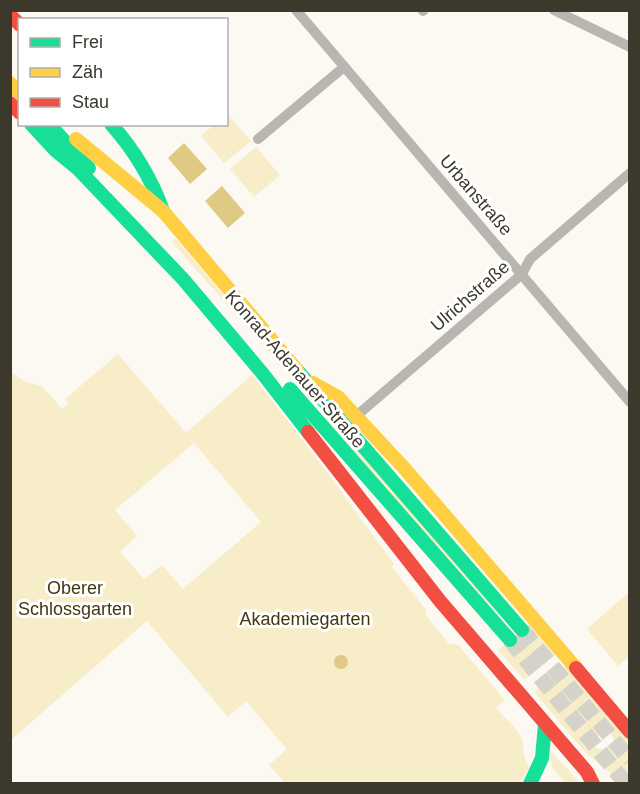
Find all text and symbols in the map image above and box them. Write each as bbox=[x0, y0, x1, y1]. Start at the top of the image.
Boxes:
legend bbox=[18, 18, 228, 126]
text: Frei bbox=[72, 32, 103, 52]
text: Zäh bbox=[72, 62, 103, 82]
text: Stau bbox=[72, 92, 109, 112]
street label: Urbanstraße bbox=[436, 151, 516, 239]
street label: Ulrichstraße bbox=[427, 257, 513, 335]
street label: Konrad-Adenauer-Straße bbox=[221, 286, 369, 452]
park label: Oberer Schlossgarten bbox=[18, 578, 132, 619]
park label: Akademiegarten bbox=[239, 609, 371, 629]

